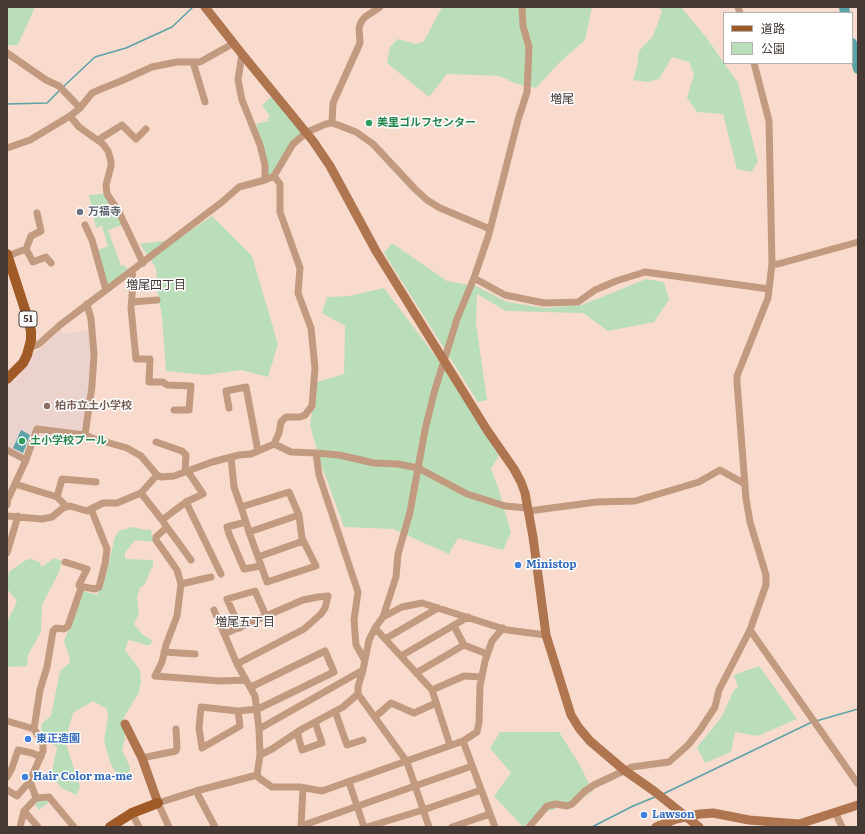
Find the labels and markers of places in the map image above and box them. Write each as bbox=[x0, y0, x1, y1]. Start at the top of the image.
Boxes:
place label: 美里ゴルフセンター bbox=[377, 116, 476, 130]
marker: 美里ゴルフセンター bbox=[364, 118, 374, 128]
place label: 万福寺 bbox=[88, 205, 121, 219]
marker: 万福寺 bbox=[75, 207, 85, 217]
place label: 柏市立土小学校 bbox=[55, 399, 132, 413]
marker: 柏市立土小学校 bbox=[42, 401, 52, 411]
place label: 土小学校プール bbox=[30, 434, 107, 448]
marker: 土小学校プール bbox=[17, 436, 27, 446]
place label: Ministop bbox=[526, 558, 577, 572]
marker: Ministop bbox=[513, 560, 523, 570]
place label: 東正造園 bbox=[36, 732, 80, 746]
marker: 東正造園 bbox=[23, 734, 33, 744]
place label: Hair Color ma-me bbox=[33, 770, 132, 784]
marker: Hair Color ma-me bbox=[20, 772, 30, 782]
place label: Lawson bbox=[652, 808, 695, 822]
marker: Lawson bbox=[639, 810, 649, 820]

